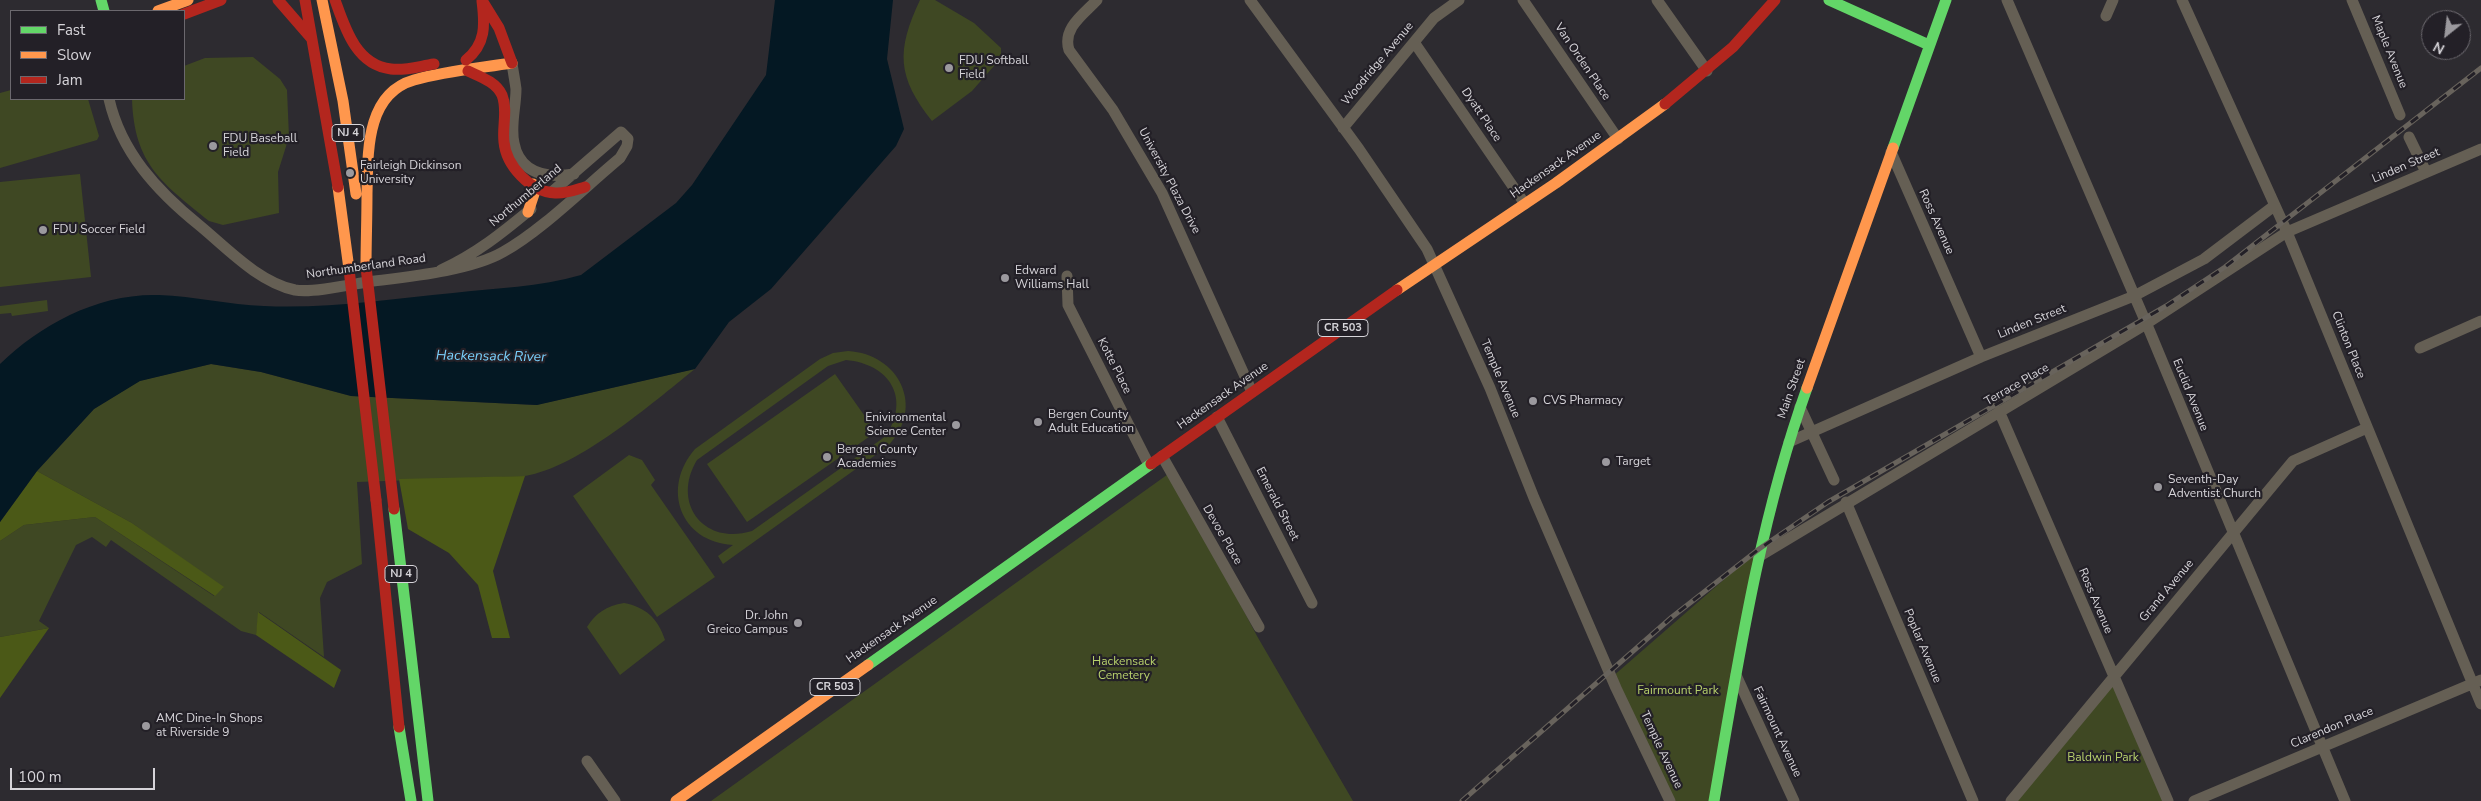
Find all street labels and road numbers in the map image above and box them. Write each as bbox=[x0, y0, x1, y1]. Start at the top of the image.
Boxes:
street label: Maple Avenue bbox=[2368, 13, 2410, 91]
street label: Woodridge Avenue bbox=[1339, 19, 1417, 109]
street label: Van Orden Place bbox=[1551, 21, 1613, 103]
street label: Dyatt Place bbox=[1458, 85, 1504, 145]
road number: NJ 4 bbox=[332, 125, 364, 142]
street label: University Plaza Drive bbox=[1135, 126, 1203, 236]
street label: Hackensack Avenue bbox=[1508, 128, 1604, 202]
street label: Linden Street bbox=[2370, 145, 2442, 187]
street label: Northumberland bbox=[487, 162, 565, 230]
street label: Ross Avenue bbox=[1915, 187, 1957, 257]
street label: Northumberland Road bbox=[305, 251, 427, 283]
street label: Linden Street bbox=[1996, 302, 2068, 342]
street label: Clinton Place bbox=[2328, 309, 2368, 381]
road number: CR 503 bbox=[1318, 319, 1368, 336]
street label: Kotte Place bbox=[1094, 336, 1134, 396]
street label: Temple Avenue bbox=[1477, 338, 1523, 420]
street label: Main Street bbox=[1775, 357, 1809, 421]
street label: Euclid Avenue bbox=[2169, 357, 2211, 433]
street label: Hackensack Avenue bbox=[1175, 359, 1271, 433]
street label: Terrace Place bbox=[1982, 361, 2052, 409]
street label: Emerald Street bbox=[1252, 465, 1302, 543]
street label: Devoe Place bbox=[1199, 502, 1245, 568]
street label: Grand Avenue bbox=[2137, 557, 2197, 625]
road number: NJ 4 bbox=[385, 566, 417, 582]
street label: Ross Avenue bbox=[2075, 566, 2115, 636]
street label: Hackensack Avenue bbox=[844, 593, 940, 667]
street label: Poplar Avenue bbox=[1900, 607, 1944, 685]
road number: CR 503 bbox=[810, 679, 860, 696]
street label: Fairmount Avenue bbox=[1750, 684, 1804, 780]
street label: Clarendon Place bbox=[2289, 704, 2375, 752]
street label: Temple Avenue bbox=[1637, 709, 1685, 791]

